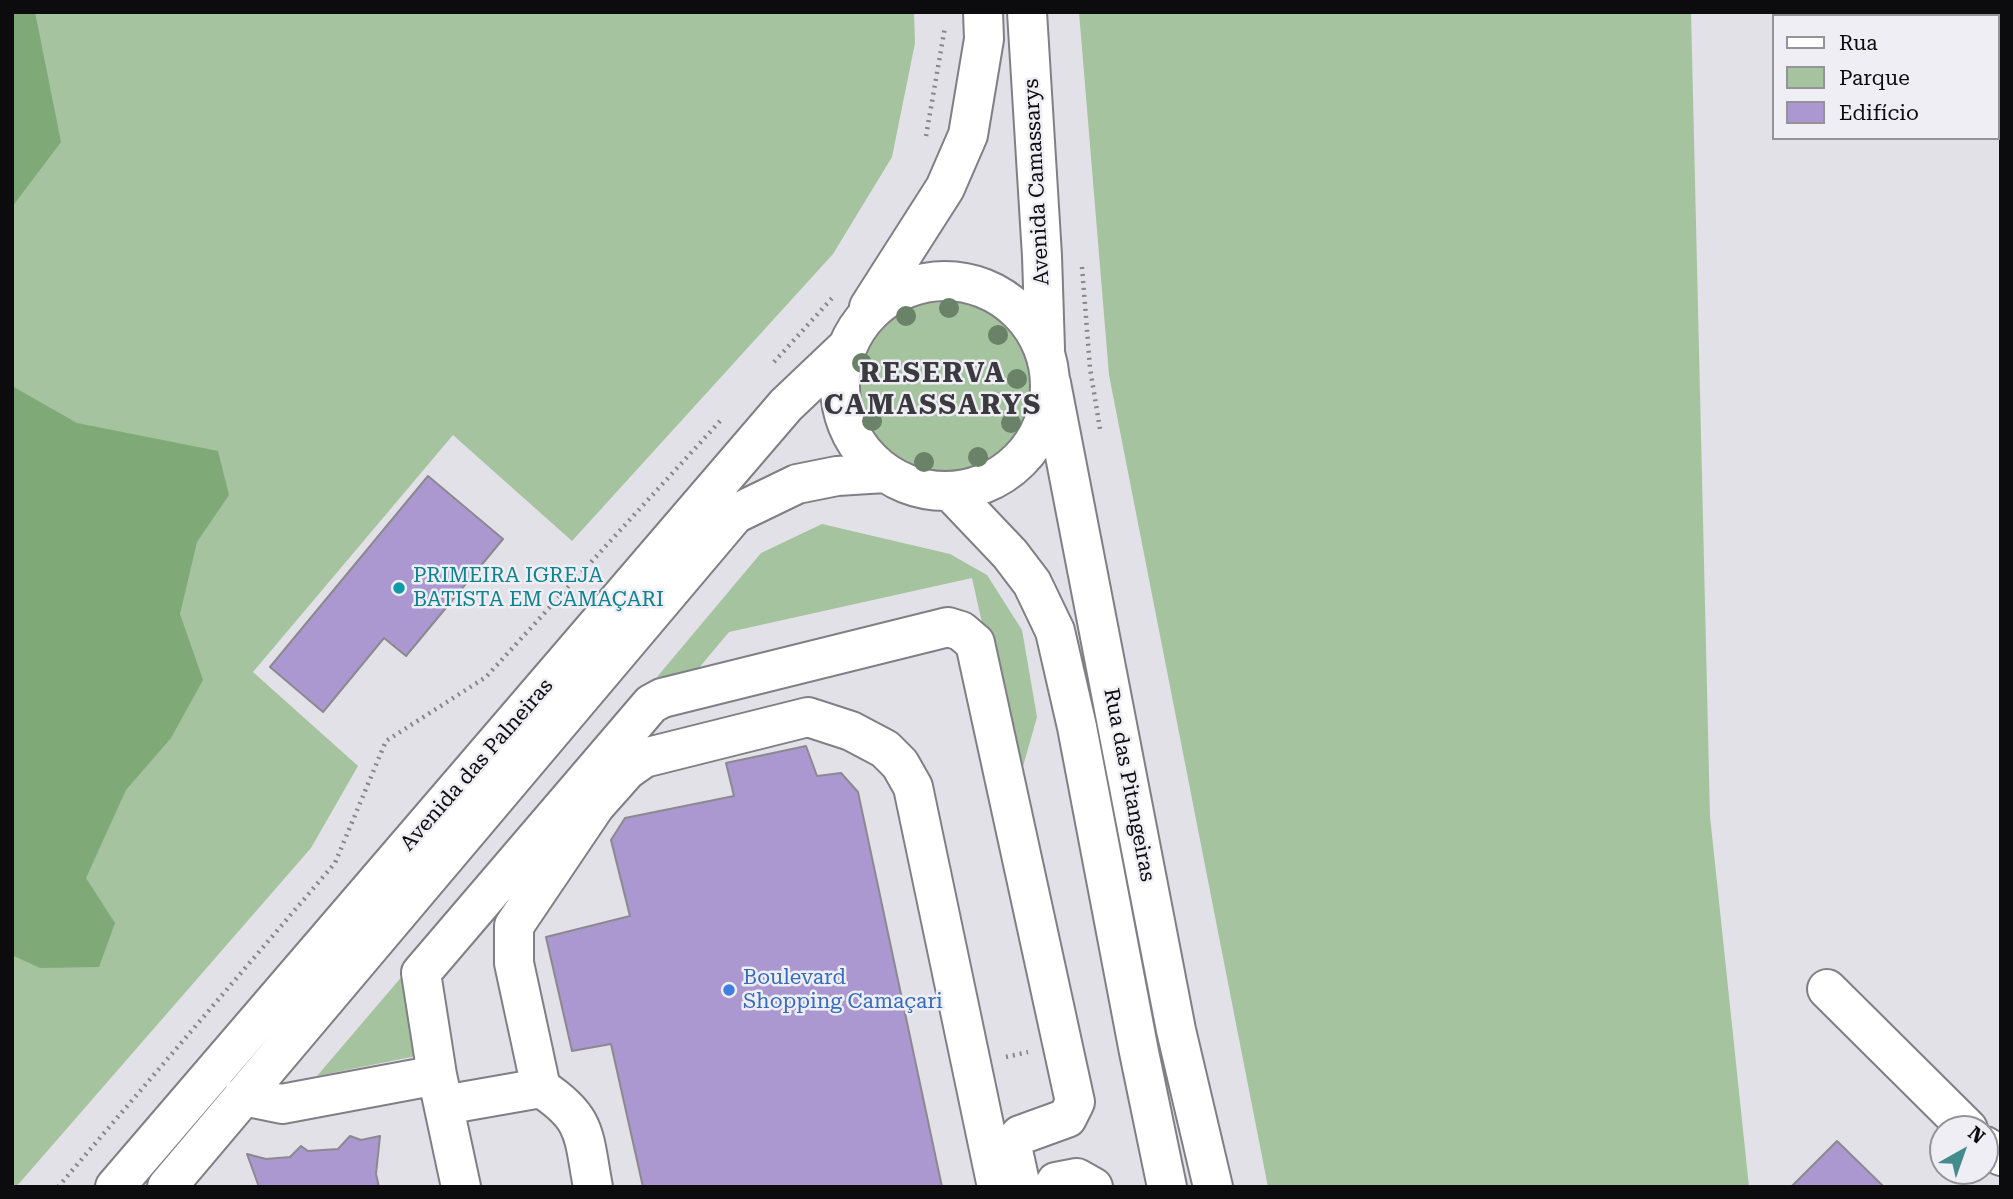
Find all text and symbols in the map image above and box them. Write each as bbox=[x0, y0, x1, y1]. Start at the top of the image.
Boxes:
legend bbox=[1772, 14, 1999, 140]
text: Rua bbox=[1839, 31, 1878, 55]
text: Parque bbox=[1839, 66, 1910, 90]
street label: Avenida Camassarys bbox=[1019, 78, 1055, 286]
text: Edifício bbox=[1839, 101, 1919, 125]
district label: RESERVA CAMASSARYS bbox=[825, 357, 1041, 423]
place label: PRIMEIRA IGREJA BATISTA EM CAMAÇARI bbox=[413, 563, 664, 613]
marker: PRIMEIRA IGREJA BATISTA EM CAMAÇARI bbox=[391, 580, 407, 596]
street label: Avenida das Palneiras bbox=[395, 674, 559, 856]
street label: Rua das Pitangeiras bbox=[1098, 686, 1160, 884]
place label: Boulevard Shopping Camaçari bbox=[743, 965, 943, 1015]
marker: Boulevard Shopping Camaçari bbox=[721, 982, 737, 998]
north arrow bbox=[1929, 1115, 1999, 1185]
text: N bbox=[1964, 1122, 1990, 1149]

